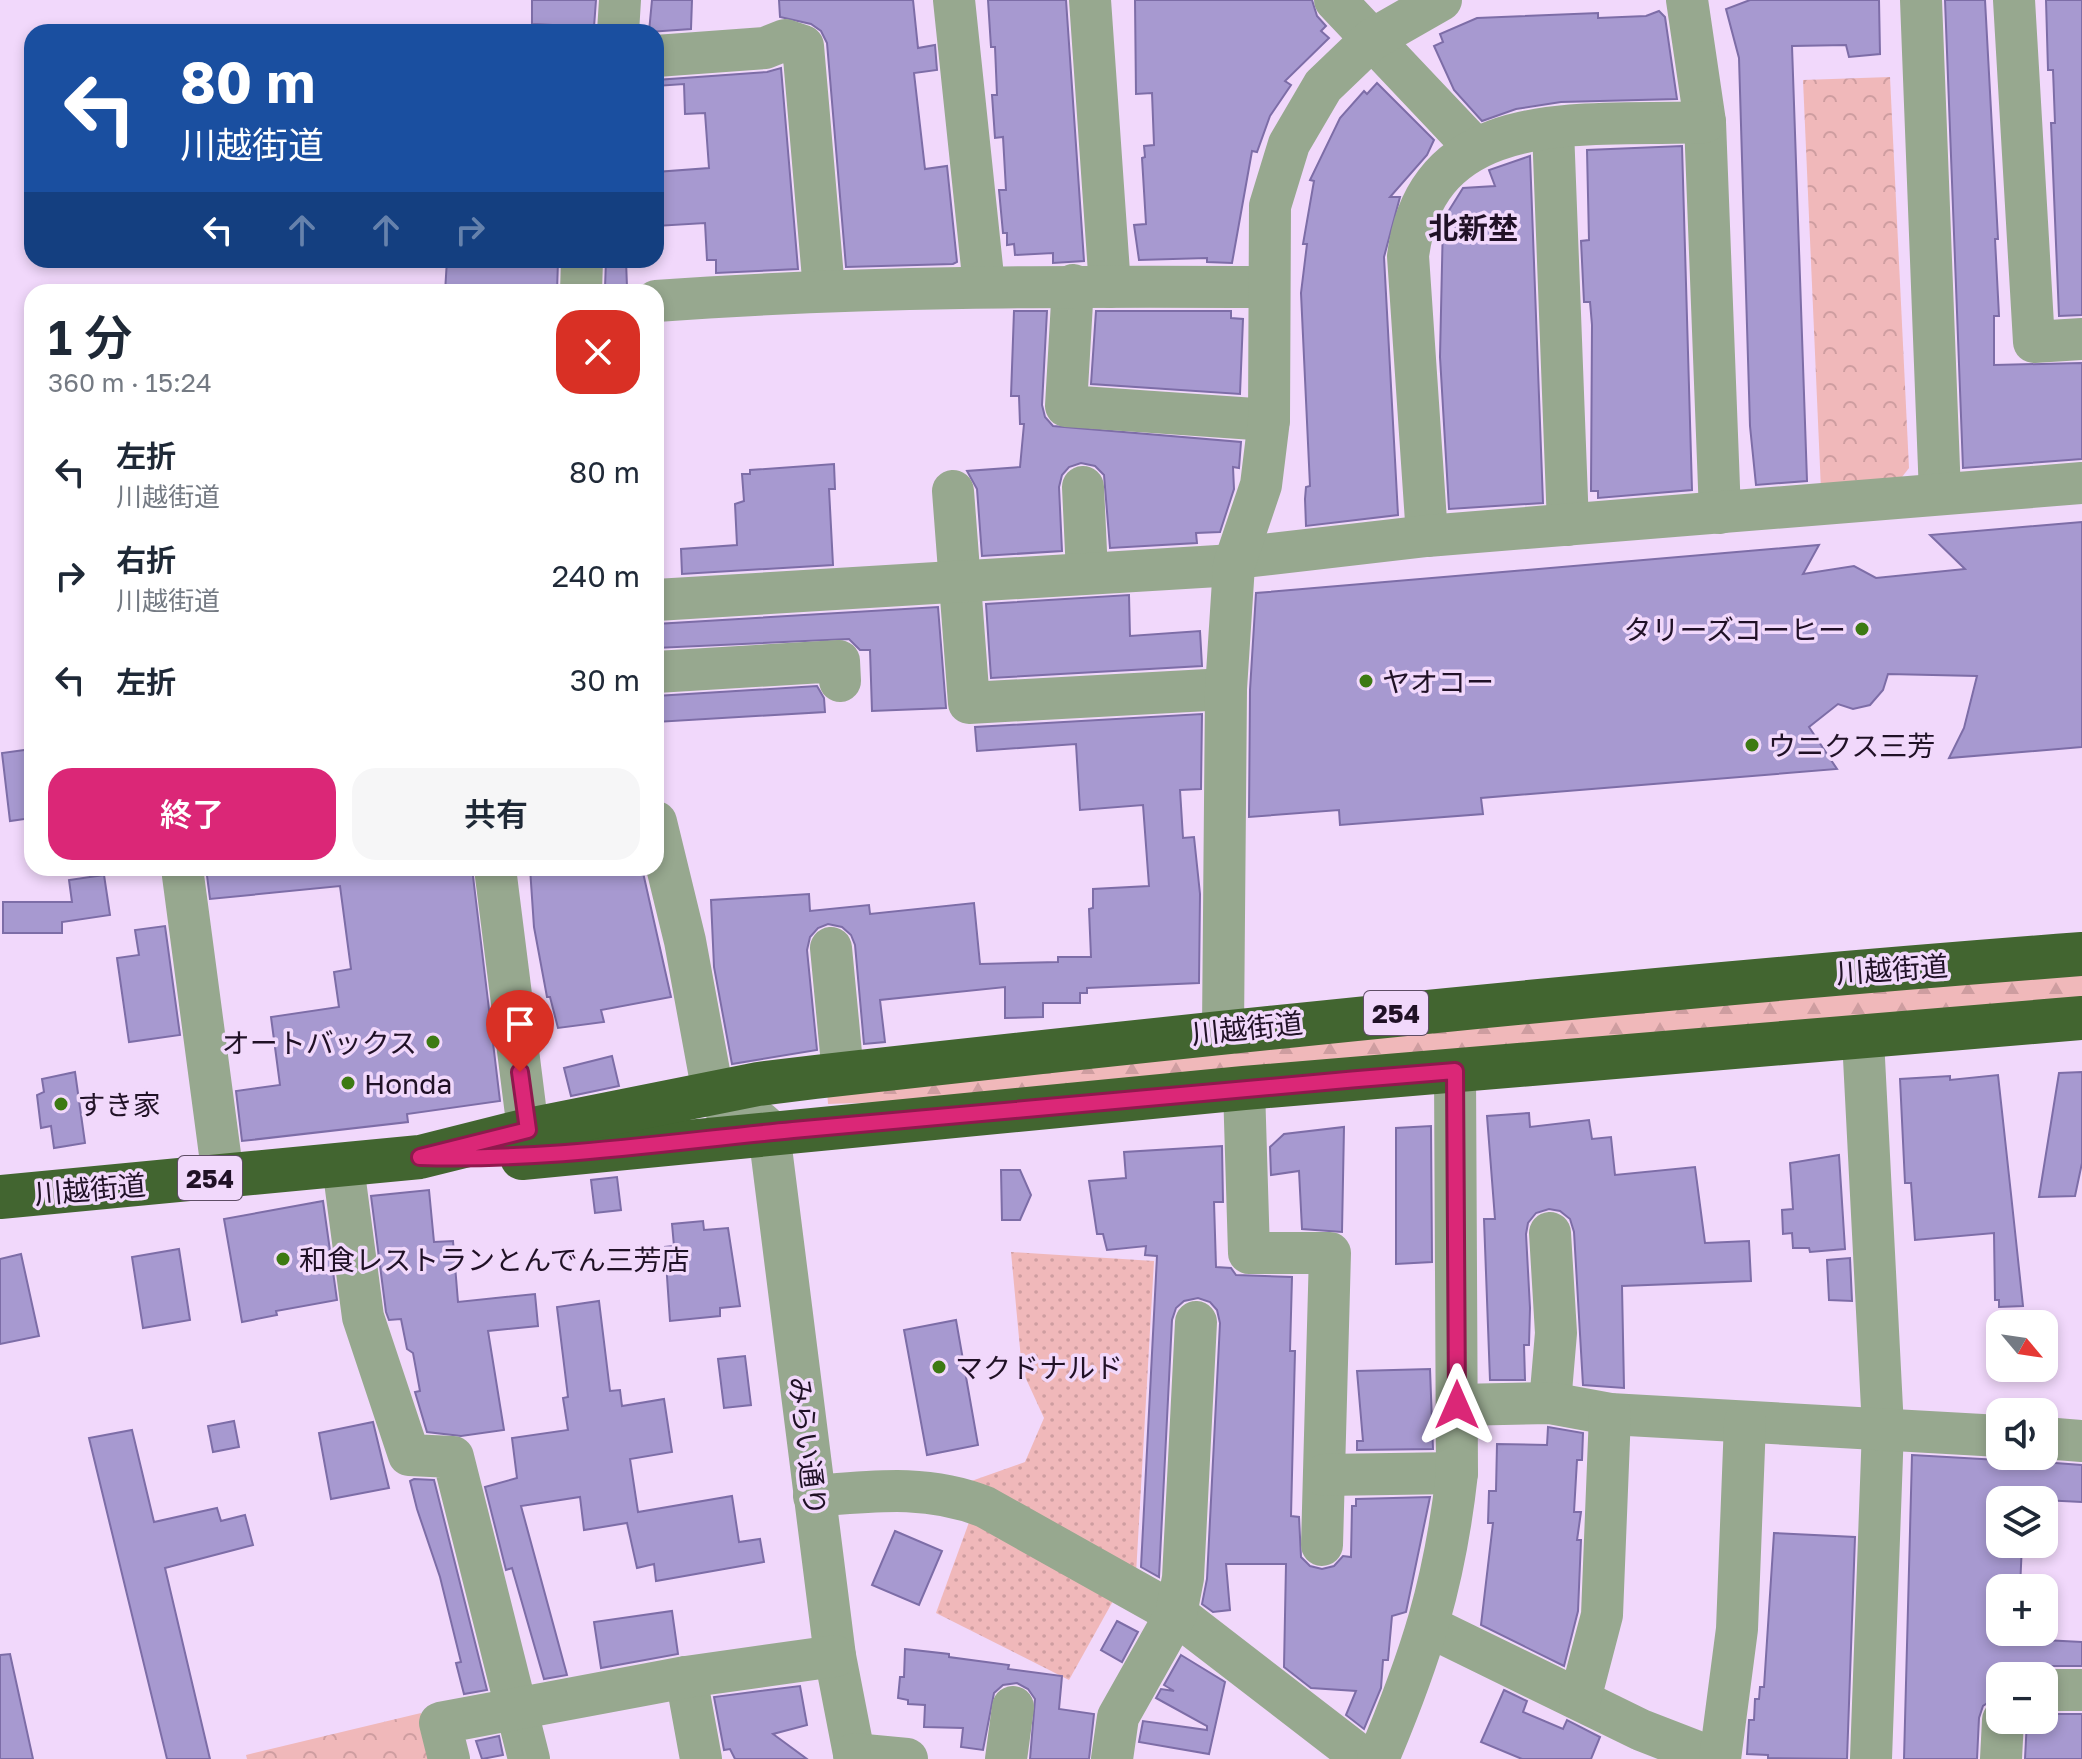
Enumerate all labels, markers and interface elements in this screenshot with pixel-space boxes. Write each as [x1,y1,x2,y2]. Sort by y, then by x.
text: 80 m [180,48,315,115]
icon: left [48,56,152,160]
text: 川越街道 [180,123,324,166]
icon: left [196,208,240,252]
icon: ahead [280,208,324,252]
icon: ahead [364,208,408,252]
icon: right [448,208,492,252]
district label: 北新埜 [1428,210,1518,246]
text: 1 分 [48,308,132,366]
button: close [556,310,640,394]
text: 360 m · 15:24 [48,367,212,398]
text: 左折 [116,438,176,474]
icon: left [48,450,92,494]
text: 80 m [569,454,640,490]
text: 川越街道 [116,481,220,512]
text: 右折 [116,542,176,578]
icon: right [48,554,92,598]
text: 240 m [552,558,640,594]
text: 川越街道 [116,585,220,616]
place label: タリーズコーヒー [1623,613,1846,646]
marker: タリーズコーヒー [1853,620,1871,638]
icon: left [48,658,92,702]
text: 30 m [570,662,640,698]
text: 左折 [116,664,176,700]
place label: ヤオコー [1382,665,1494,698]
marker: ヤオコー [1357,672,1375,690]
place label: ウニクス三芳 [1768,729,1935,762]
marker: ウニクス三芳 [1743,736,1761,754]
button: 終了 [48,768,336,860]
button: 共有 [352,768,640,860]
street label: 川越街道 [1835,949,1949,989]
pin [486,990,554,1072]
road number: 254 [1364,991,1428,1035]
icon: arrive [498,1002,542,1046]
street label: 川越街道 [1190,1006,1304,1050]
place label: オートバックス [222,1026,417,1059]
marker: オートバックス [424,1033,442,1051]
place label: Honda [364,1067,452,1100]
marker: Honda [339,1074,357,1092]
place label: すき家 [77,1088,161,1121]
marker: すき家 [52,1095,70,1113]
road number: 254 [178,1156,242,1200]
street label: 川越街道 [33,1168,147,1210]
place label: 和食レストランとんでん三芳店 [299,1243,690,1276]
marker: 和食レストランとんでん三芳店 [274,1250,292,1268]
north arrow [1986,1310,2058,1382]
map controls [1986,1310,2058,1734]
place label: マクドナルド [955,1351,1123,1384]
marker: マクドナルド [930,1358,948,1376]
position arrow [1415,1363,1499,1447]
street label: みらい通り [783,1375,833,1517]
button: sound [1986,1398,2058,1470]
button: layers [1986,1486,2058,1558]
button: + [1986,1574,2058,1646]
button: − [1986,1662,2058,1734]

